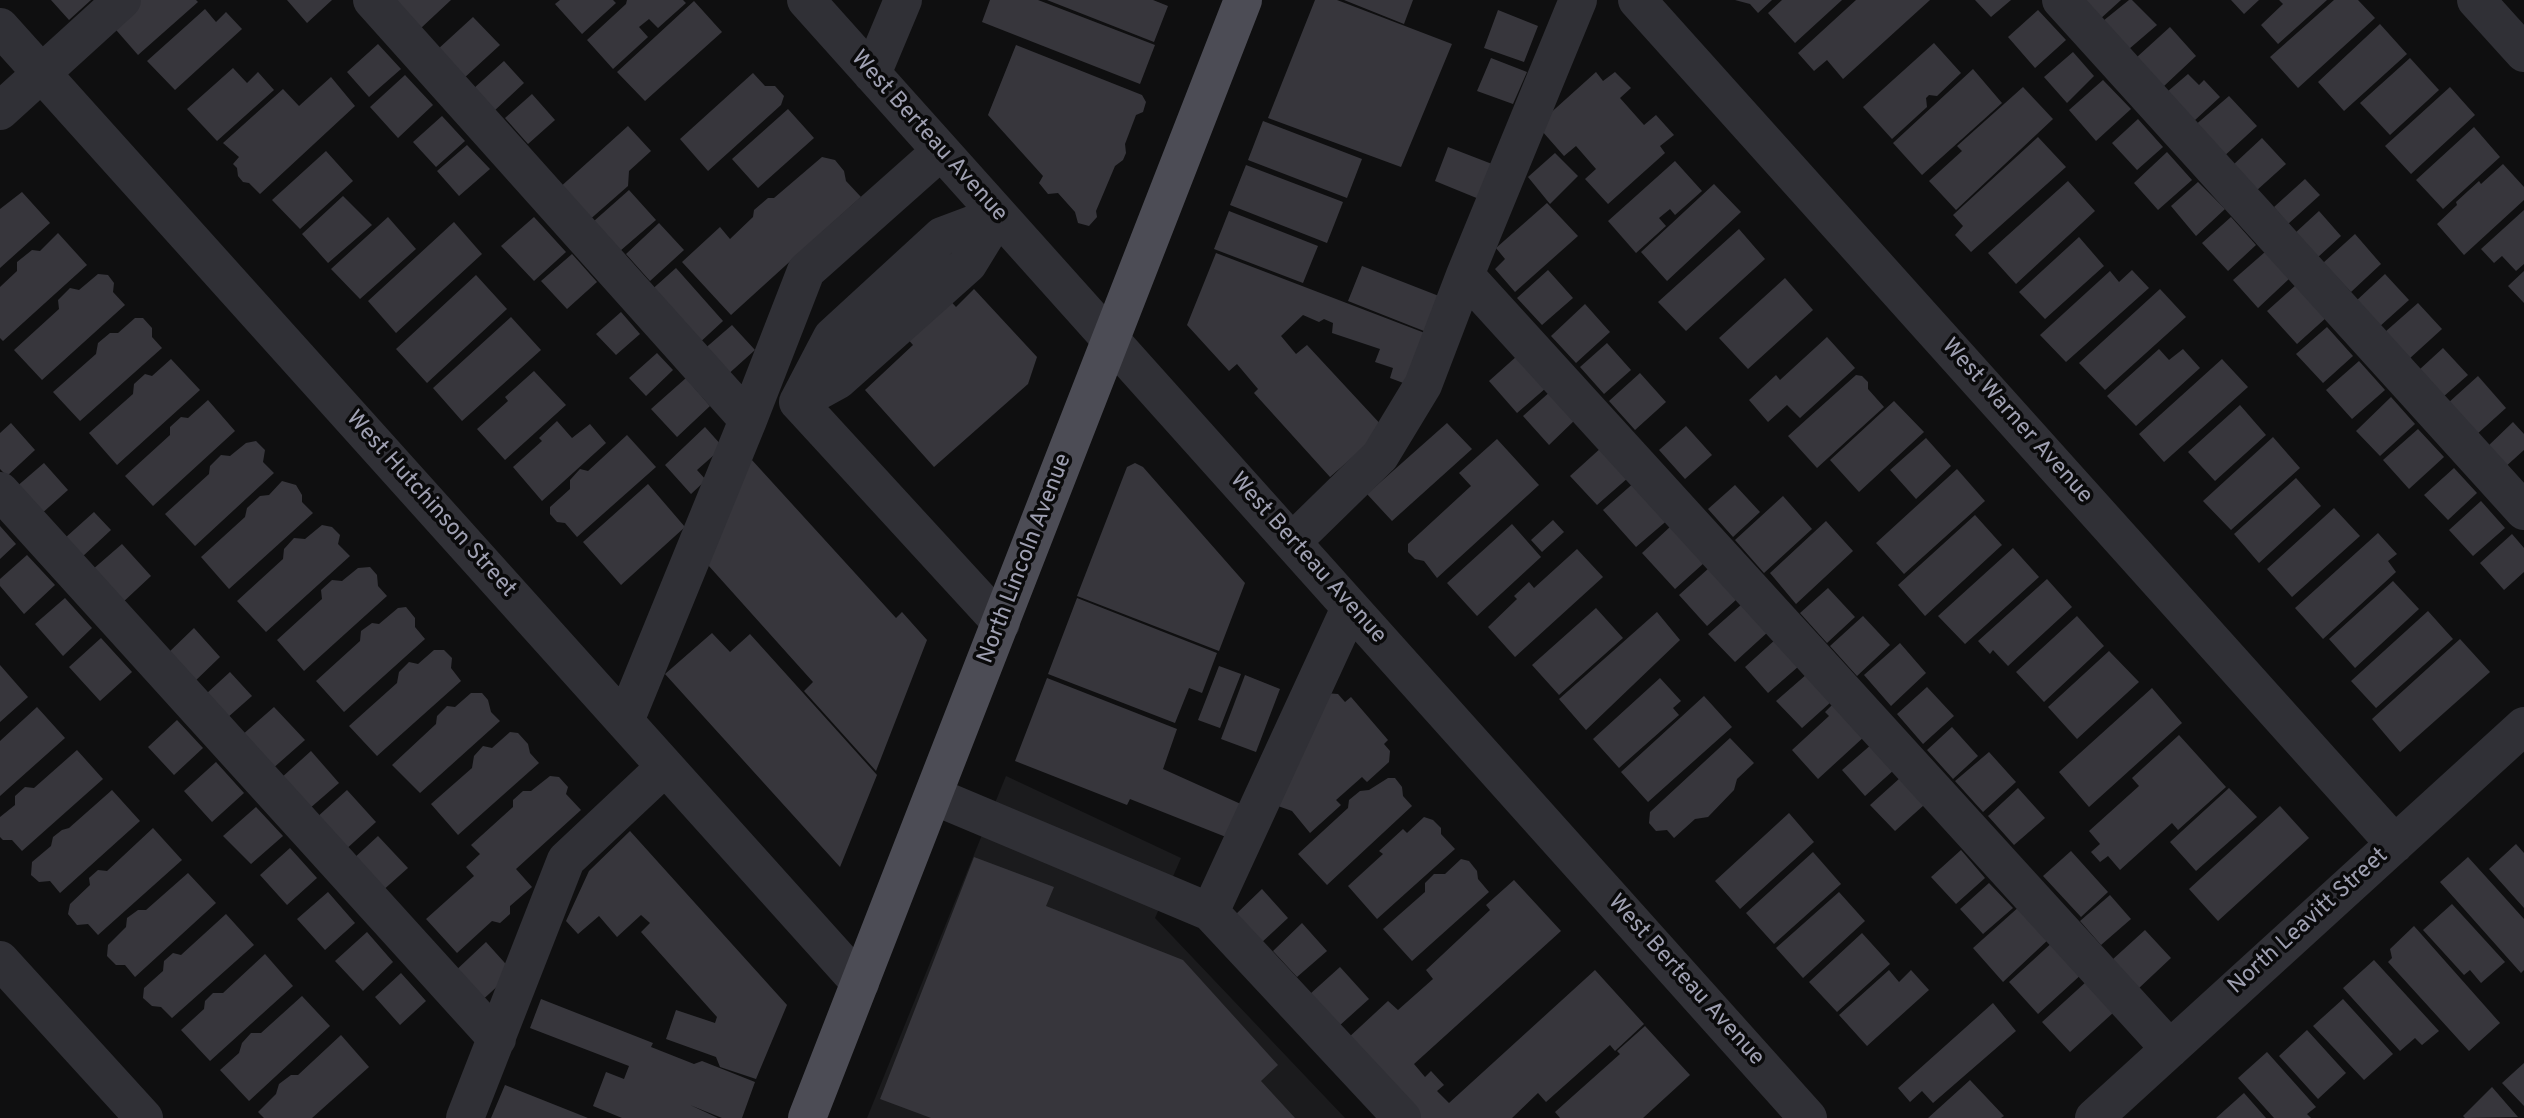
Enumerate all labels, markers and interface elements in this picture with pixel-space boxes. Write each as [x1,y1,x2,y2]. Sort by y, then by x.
street label: West Berteau Avenue [844,46,1012,228]
street label: West Warner Avenue [1935,334,2097,510]
street label: West Hutchinson Street [339,406,521,604]
street label: North Lincoln Avenue [973,450,1079,668]
street label: West Berteau Avenue [1223,468,1391,650]
street label: North Leavitt Street [2223,843,2395,1001]
street label: West Berteau Avenue [1601,890,1769,1072]

